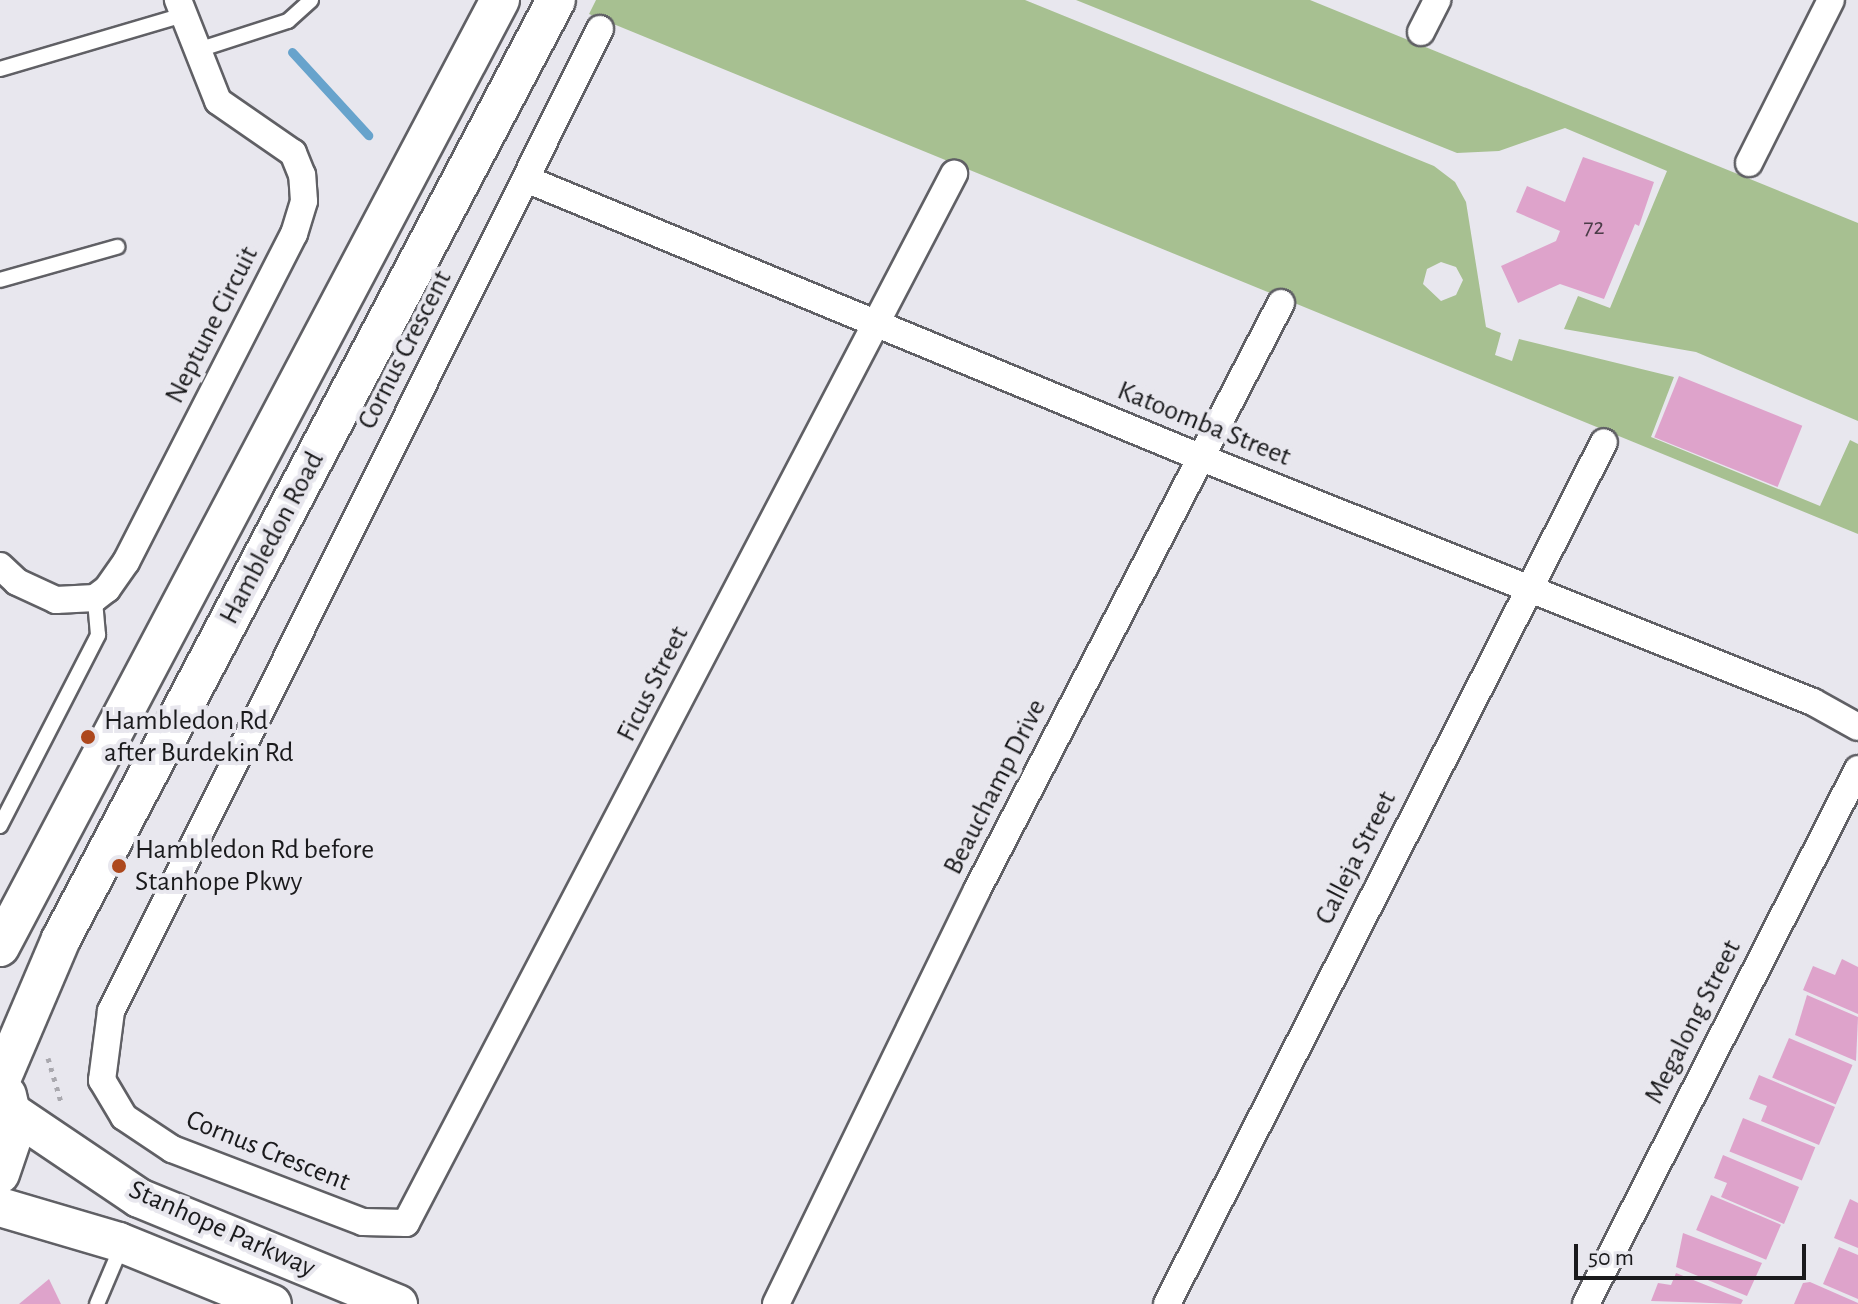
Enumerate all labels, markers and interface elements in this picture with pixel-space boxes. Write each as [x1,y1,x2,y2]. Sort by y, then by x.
house number: 72 [1584,214,1604,242]
street label: Neptune Circuit [158,241,266,409]
street label: Cornus Crescent [351,265,459,435]
street label: Katoomba Street [1112,374,1296,474]
street label: Hambledon Road [212,446,332,630]
street label: Ficus Street [610,621,696,747]
street label: Beauchamp Drive [936,694,1054,880]
place label: Hambledon Rd after Burdekin Rd [104,704,294,770]
marker: Hambledon Rd after Burdekin Rd [79,728,97,746]
street label: Calleja Street [1308,786,1404,930]
place label: Hambledon Rd before Stanhope Pkwy [135,833,374,899]
marker: Hambledon Rd before Stanhope Pkwy [110,857,128,875]
street label: Megalong Street [1637,934,1749,1110]
street label: Cornus Crescent [181,1103,355,1199]
street label: Stanhope Parkway [124,1173,320,1285]
scale bar [1578,1228,1810,1278]
text: 50 m [1588,1246,1634,1270]

